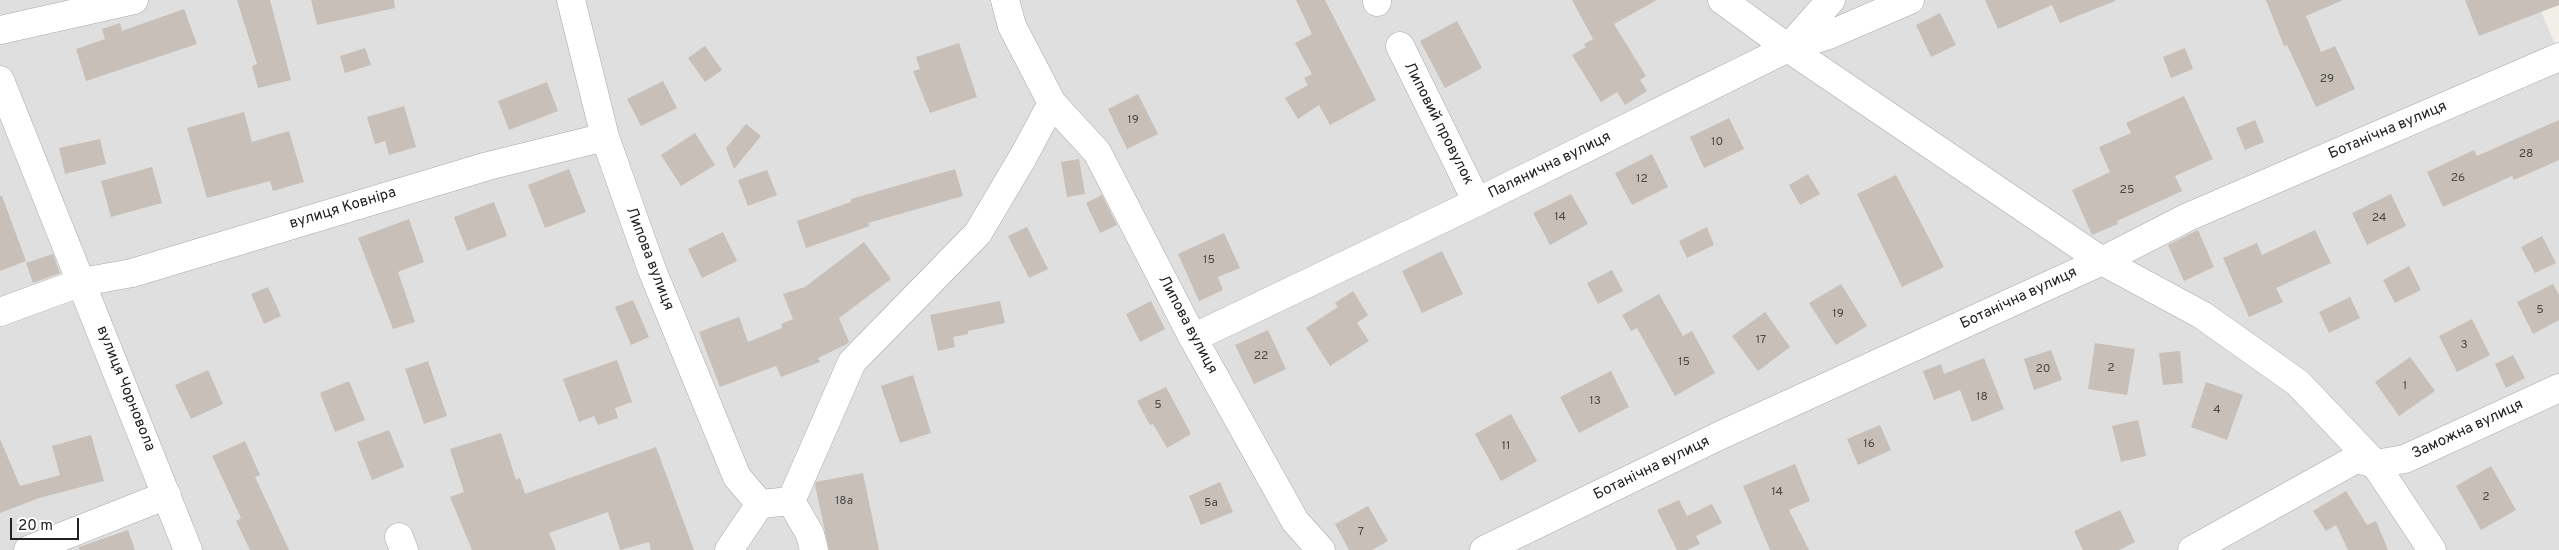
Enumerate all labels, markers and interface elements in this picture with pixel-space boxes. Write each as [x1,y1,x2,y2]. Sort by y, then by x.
street label: Липовий провулок [1399,60,1477,188]
house number: 29 [2320,73,2334,87]
street label: Ботанічна вулиця [2326,98,2450,164]
house number: 19 [1127,114,1139,128]
street label: Палянична вулиця [1486,129,1614,203]
house number: 10 [1711,136,1723,150]
house number: 28 [2519,148,2533,162]
house number: 26 [2451,172,2465,186]
house number: 12 [1636,173,1648,187]
street label: вулиця Ковніра [287,184,399,234]
house number: 25 [2120,184,2134,198]
street label: Липова вулиця [621,205,677,313]
house number: 14 [1554,211,1566,225]
house number: 24 [2372,212,2386,226]
house number: 15 [1203,254,1215,268]
street label: Ботанічна вулиця [1958,264,2080,334]
street label: Липова вулиця [1153,273,1221,377]
house number: 5 [2536,304,2544,318]
house number: 19 [1832,308,1844,322]
street label: вулиця Чорновола [92,324,158,454]
house number: 17 [1756,334,1766,348]
house number: 3 [2460,339,2468,353]
house number: 22 [1254,350,1268,364]
house number: 15 [1678,356,1690,370]
house number: 2 [2107,362,2115,376]
house number: 20 [2035,363,2051,377]
house number: 1 [2403,380,2407,394]
house number: 18 [1976,391,1988,405]
house number: 13 [1589,395,1601,409]
street label: Заможна вулиця [2409,396,2527,464]
house number: 5 [1154,399,1162,413]
house number: 4 [2213,404,2221,418]
street label: Ботанічна вулиця [1591,433,1713,505]
house number: 16 [1863,438,1875,452]
house number: 11 [1502,440,1510,454]
house number: 14 [1771,486,1783,500]
house number: 2 [2482,491,2490,505]
house number: 18а [835,495,853,509]
house number: 5а [1204,497,1218,511]
scale bar [12,508,81,540]
text: 20 m [18,517,53,536]
house number: 7 [1358,526,1364,540]

